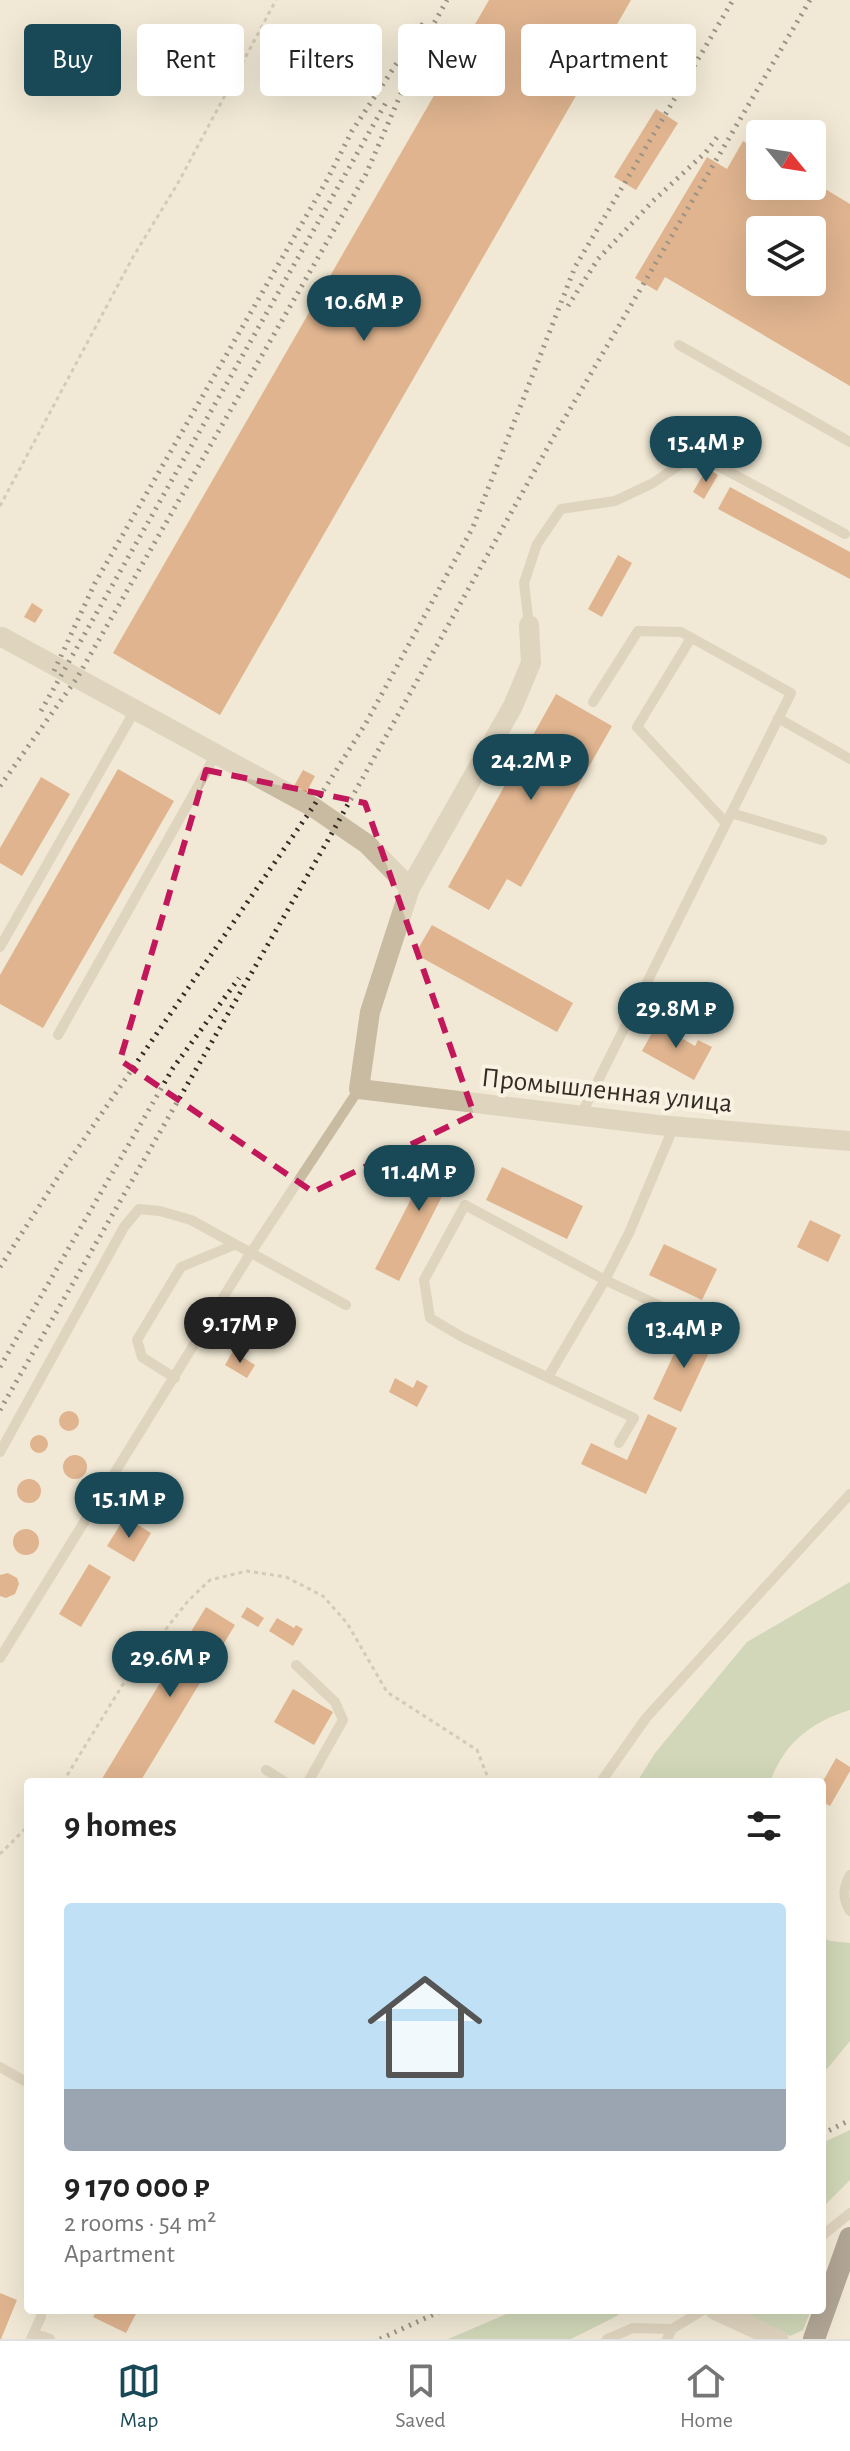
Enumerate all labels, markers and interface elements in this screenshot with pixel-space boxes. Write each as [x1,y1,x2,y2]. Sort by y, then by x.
chip: Buy [24,24,121,96]
chip: Rent [137,24,244,96]
chip: Filters [260,24,382,96]
chip: New [398,24,505,96]
chip: Apartment [521,24,696,96]
north arrow [746,120,826,200]
map controls [746,120,826,296]
button: layers [746,216,826,296]
pin: 10.6M ₽ [290,275,438,343]
text: 10.6M ₽ [325,288,403,314]
pin: 15.4M ₽ [632,416,780,484]
text: 15.4M ₽ [668,429,744,455]
pin: 24.2M ₽ [457,734,605,802]
text: 24.2M ₽ [491,747,571,773]
pin: 29.8M ₽ [602,982,750,1050]
text: 29.8M ₽ [636,995,716,1021]
street label: Промышленная улица [480,1064,734,1118]
pin: 11.4M ₽ [345,1145,493,1213]
text: 11.4M ₽ [382,1158,456,1184]
pin: 9.17M ₽ [166,1297,314,1365]
pin: 13.4M ₽ [610,1302,758,1370]
text: 9.17M ₽ [202,1310,278,1336]
text: 13.4M ₽ [646,1315,722,1341]
pin: 15.1M ₽ [55,1472,203,1540]
text: 15.1M ₽ [93,1485,165,1511]
pin: 29.6M ₽ [96,1631,244,1699]
text: 29.6M ₽ [130,1644,210,1670]
icon: filters [742,1804,786,1848]
text: 9 homes [64,1809,177,1843]
icon: home [353,1955,497,2099]
text: 9 170 000 ₽ [64,2170,210,2204]
text: 2 rooms · 54 m² [64,2210,216,2236]
text: Apartment [64,2241,175,2267]
tab: Map [117,2359,161,2433]
tab: Saved [395,2359,446,2433]
tab: Home [680,2359,733,2433]

